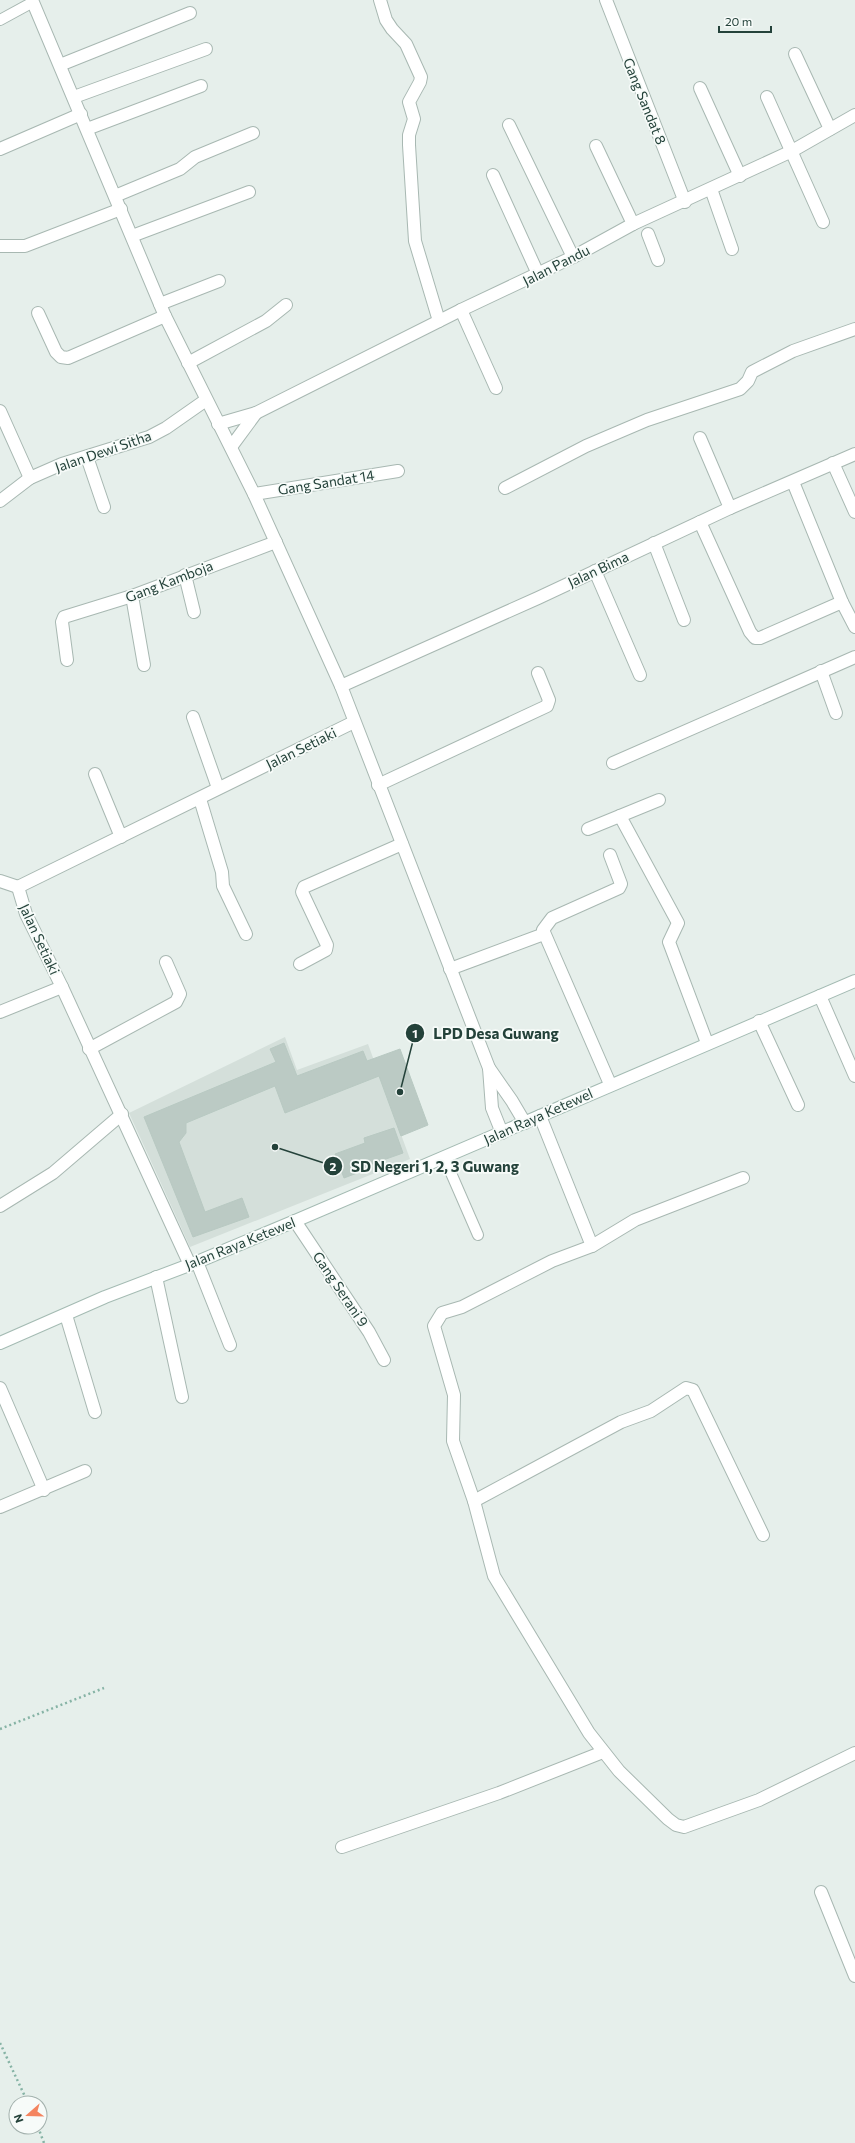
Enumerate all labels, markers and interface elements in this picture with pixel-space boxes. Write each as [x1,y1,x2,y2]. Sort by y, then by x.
scale bar [719,8,771,34]
text: 20 m [725,14,752,28]
street label: Gang Sandat 8 [620,55,670,147]
street label: Jalan Pandu [520,241,592,289]
street label: Jalan Dewi Sitha [53,427,153,475]
street label: Gang Sandat 14 [276,466,376,498]
street label: Jalan Bima [565,548,631,590]
street label: Gang Kamboja [123,557,215,605]
street label: Jalan Setiaki [263,724,339,772]
street label: Jalan Setiaki [16,901,64,977]
callout: LPD Desa Guwang [405,1020,566,1047]
text: LPD Desa Guwang [433,1024,559,1042]
text: 1 [412,1026,418,1040]
street label: Jalan Raya Ketewel [481,1084,595,1148]
callout: SD Negeri 1, 2, 3 Guwang [323,1153,527,1180]
text: SD Negeri 1, 2, 3 Guwang [351,1157,519,1175]
text: 2 [330,1159,337,1173]
street label: Jalan Raya Ketewel [182,1213,298,1273]
street label: Gang Serani 9 [310,1248,372,1330]
north arrow [8,2095,48,2135]
text: N [11,2112,26,2125]

